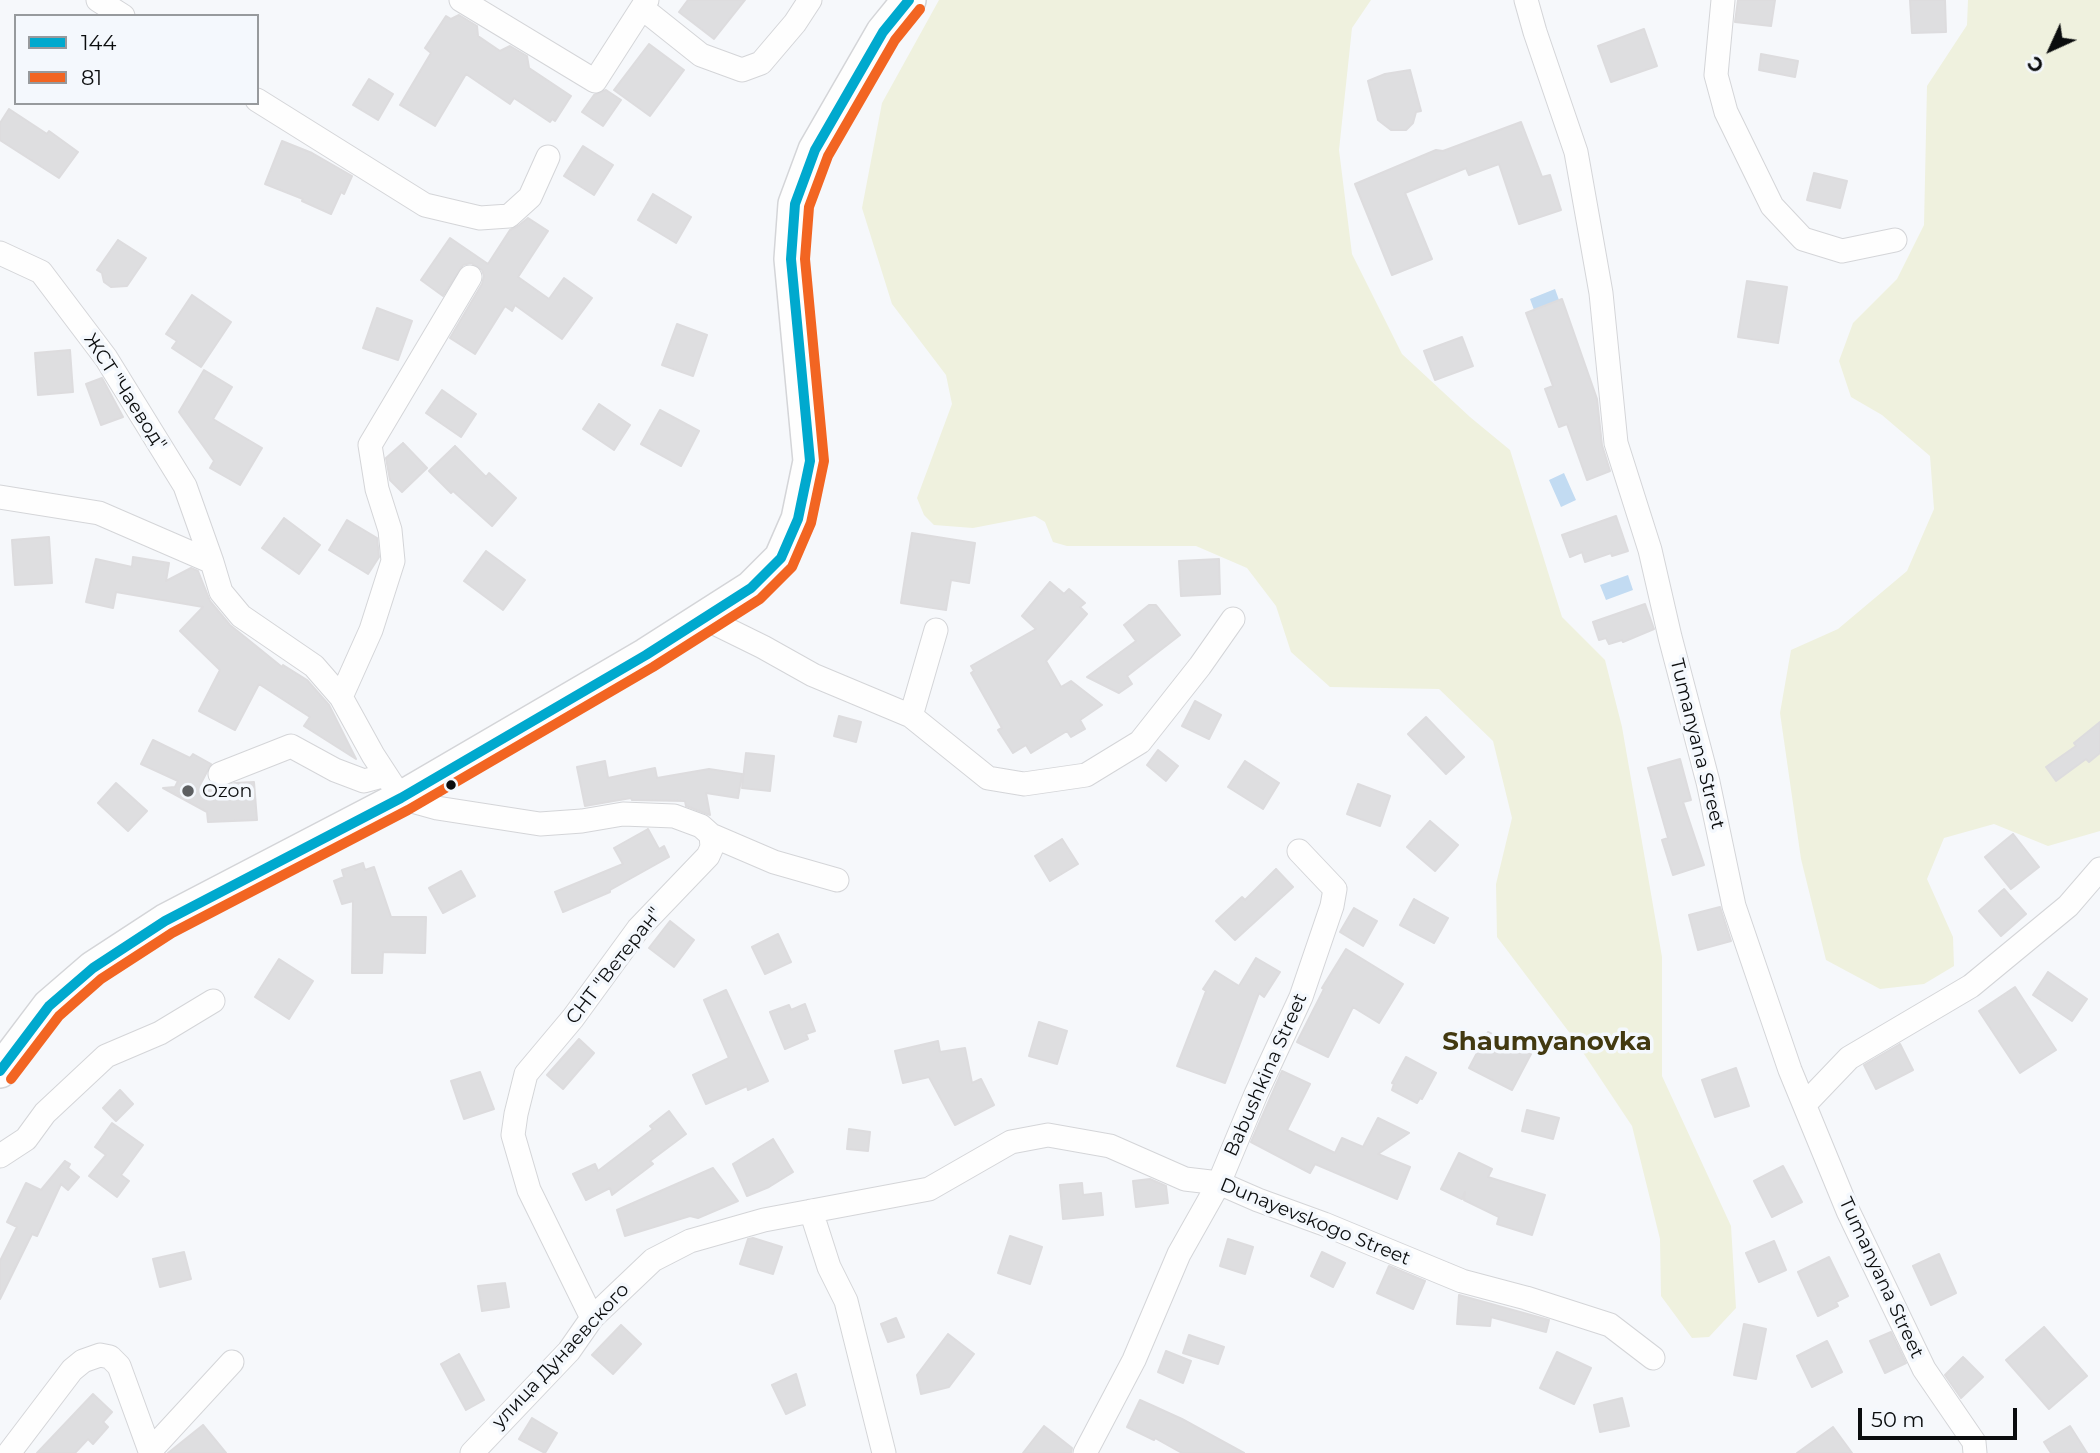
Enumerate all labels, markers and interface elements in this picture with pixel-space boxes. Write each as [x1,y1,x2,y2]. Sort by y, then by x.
legend [14,14,259,105]
north arrow [2016,14,2086,84]
text: 144 [81,30,116,55]
text: С [2023,51,2049,77]
text: 81 [81,65,102,90]
street label: ЖСТ "Чаевод" [79,329,171,455]
street label: Tumanyana Street [1665,656,1729,832]
unlabelled marker [444,778,458,792]
place label: Ozon [202,780,252,802]
marker: Ozon [180,783,196,799]
street label: СНТ "Ветеран" [561,903,667,1029]
street label: Babushkina Street [1220,990,1312,1160]
district label: Shaumyanovka [1442,1026,1652,1058]
street label: Dunayevskogo Street [1217,1173,1413,1271]
street label: Tumanyana Street [1834,1194,1928,1362]
street label: улица Дунаевского [488,1278,634,1434]
scale bar [1862,1394,2021,1438]
text: 50 m [1871,1407,1925,1432]

